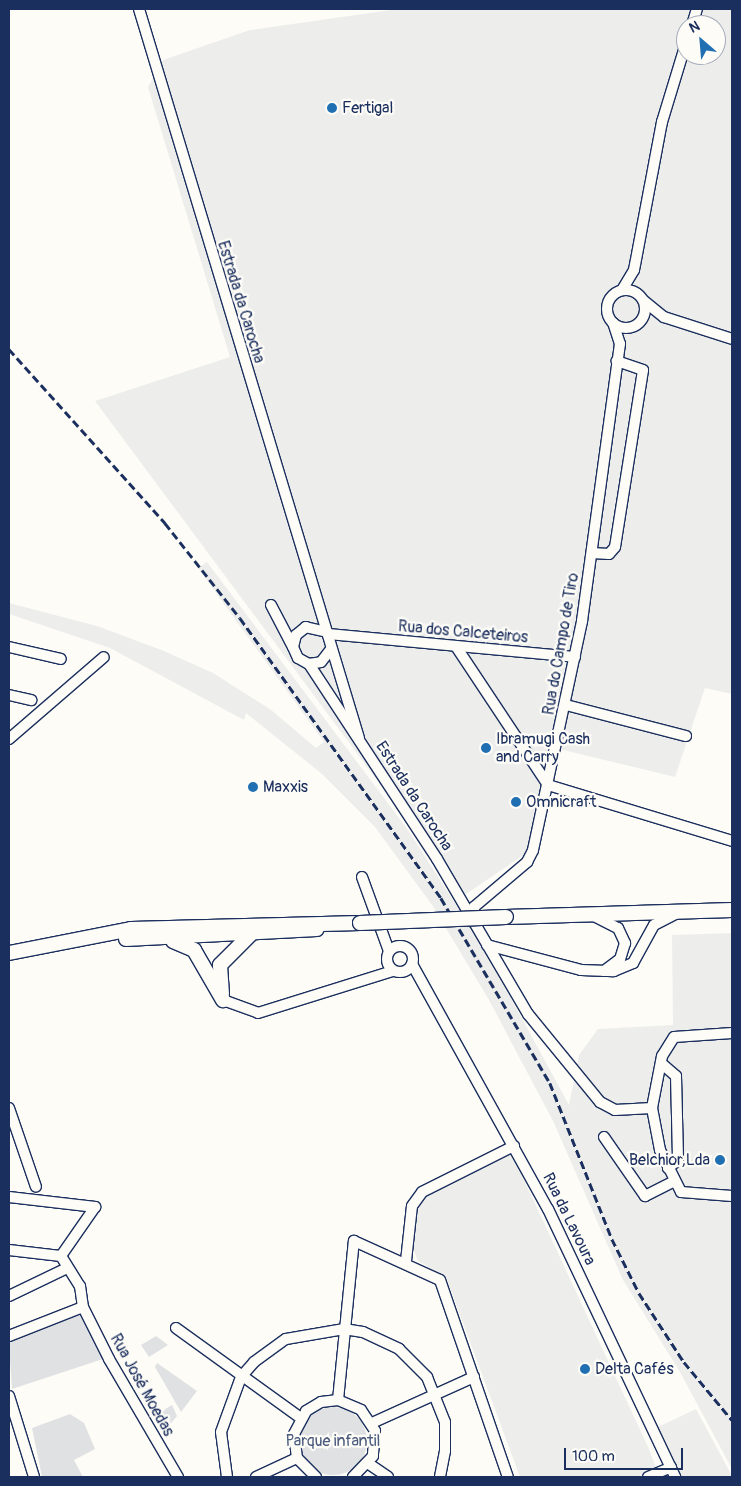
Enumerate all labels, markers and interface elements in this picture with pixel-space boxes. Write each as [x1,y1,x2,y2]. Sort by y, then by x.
north arrow [676,15,726,65]
text: N [686,17,702,37]
place label: Fertigal [342,98,393,118]
marker: Fertigal [326,102,338,114]
street label: Estrada da Carocha [213,238,269,366]
street label: Rua do Campo de Tiro [539,571,583,717]
street label: Rua dos Calceteiros [397,617,529,647]
place label: Ibramugi Cash and Carry [496,729,590,767]
street label: Estrada da Carocha [371,738,457,854]
marker: Ibramugi Cash and Carry [480,742,492,754]
place label: Maxxis [263,777,308,797]
marker: Maxxis [247,781,259,793]
place label: Omnicraft [526,792,596,812]
marker: Omnicraft [510,796,522,808]
place label: Belchior,Lda [629,1150,710,1170]
marker: Belchior,Lda [714,1154,726,1166]
street label: Rua da Lavoura [538,1170,600,1268]
street label: Rua José Moedas [106,1330,178,1440]
place label: Delta Cafés [595,1359,674,1379]
marker: Delta Cafés [579,1363,591,1375]
park label: Parque infantil [286,1431,380,1451]
scale bar [566,1438,685,1470]
text: 100 m [572,1447,615,1466]

